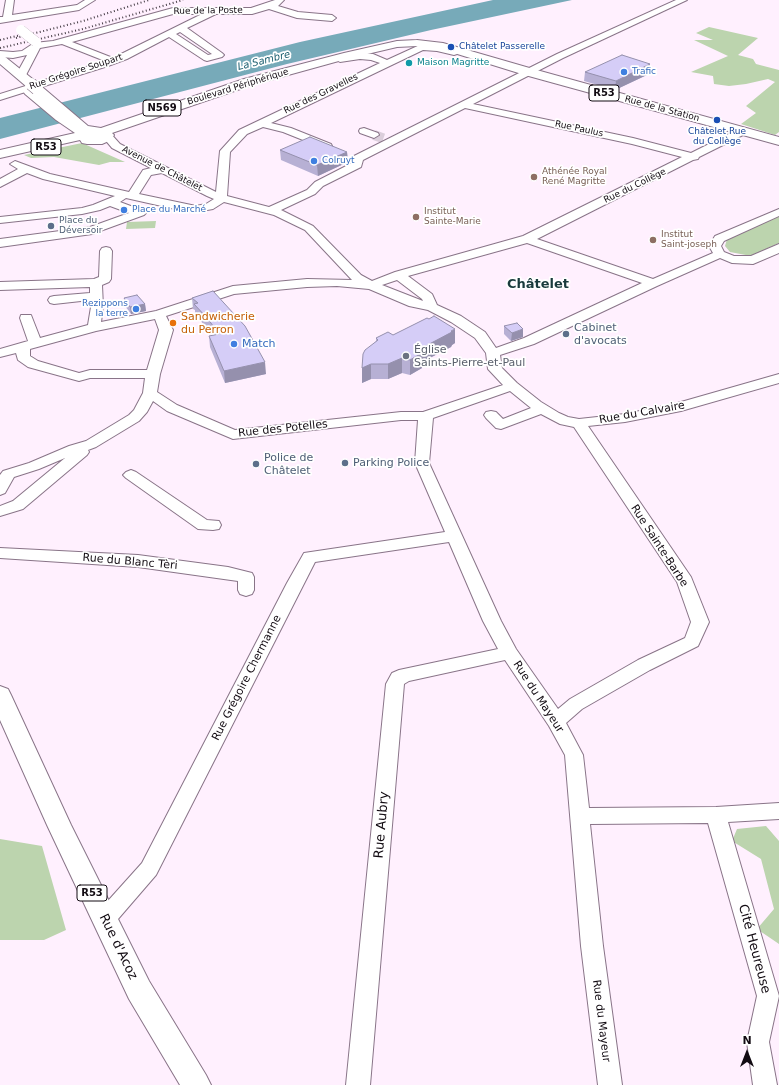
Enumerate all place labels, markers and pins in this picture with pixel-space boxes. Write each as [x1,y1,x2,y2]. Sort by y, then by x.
marker: Châtelet Passerelle [446,42,456,52]
place label: Châtelet Passerelle [459,42,545,52]
marker: Maison Magritte [404,58,414,68]
place label: Maison Magritte [417,58,489,68]
marker: Trafic [619,67,629,77]
place label: Trafic [632,67,656,77]
marker: Châtelet Rue du Collège [712,115,722,125]
place label: Châtelet Rue du Collège [688,127,746,148]
marker: Colruyt [309,156,319,166]
place label: Colruyt [322,156,355,166]
place label: Athénée Royal René Magritte [542,167,607,188]
marker: Athénée Royal René Magritte [529,172,539,182]
marker: Place du Marché [119,205,129,215]
place label: Place du Marché [132,205,206,215]
place label: Institut Sainte-Marie [424,207,481,228]
marker: Institut Sainte-Marie [411,212,421,222]
place label: Place du Déversoir [59,216,102,237]
marker: Place du Déversoir [46,221,56,231]
place label: Institut Saint-joseph [661,230,717,251]
marker: Institut Saint-joseph [648,235,658,245]
place label: Rezippons la terre [82,299,128,320]
marker: Rezippons la terre [131,304,141,314]
place label: Sandwicherie du Perron [181,310,255,336]
marker: Sandwicherie du Perron [168,318,178,328]
place label: Cabinet d'avocats [574,321,627,347]
marker: Cabinet d'avocats [561,329,571,339]
place label: Match [242,337,276,351]
marker: Match [229,339,239,349]
place label: Église Saints-Pierre-et-Paul [414,343,525,369]
marker: Église Saints-Pierre-et-Paul [401,351,411,361]
place label: Police de Châtelet [264,451,313,477]
place label: Parking Police [353,456,429,470]
marker: Parking Police [340,458,350,468]
marker: Police de Châtelet [251,459,261,469]

